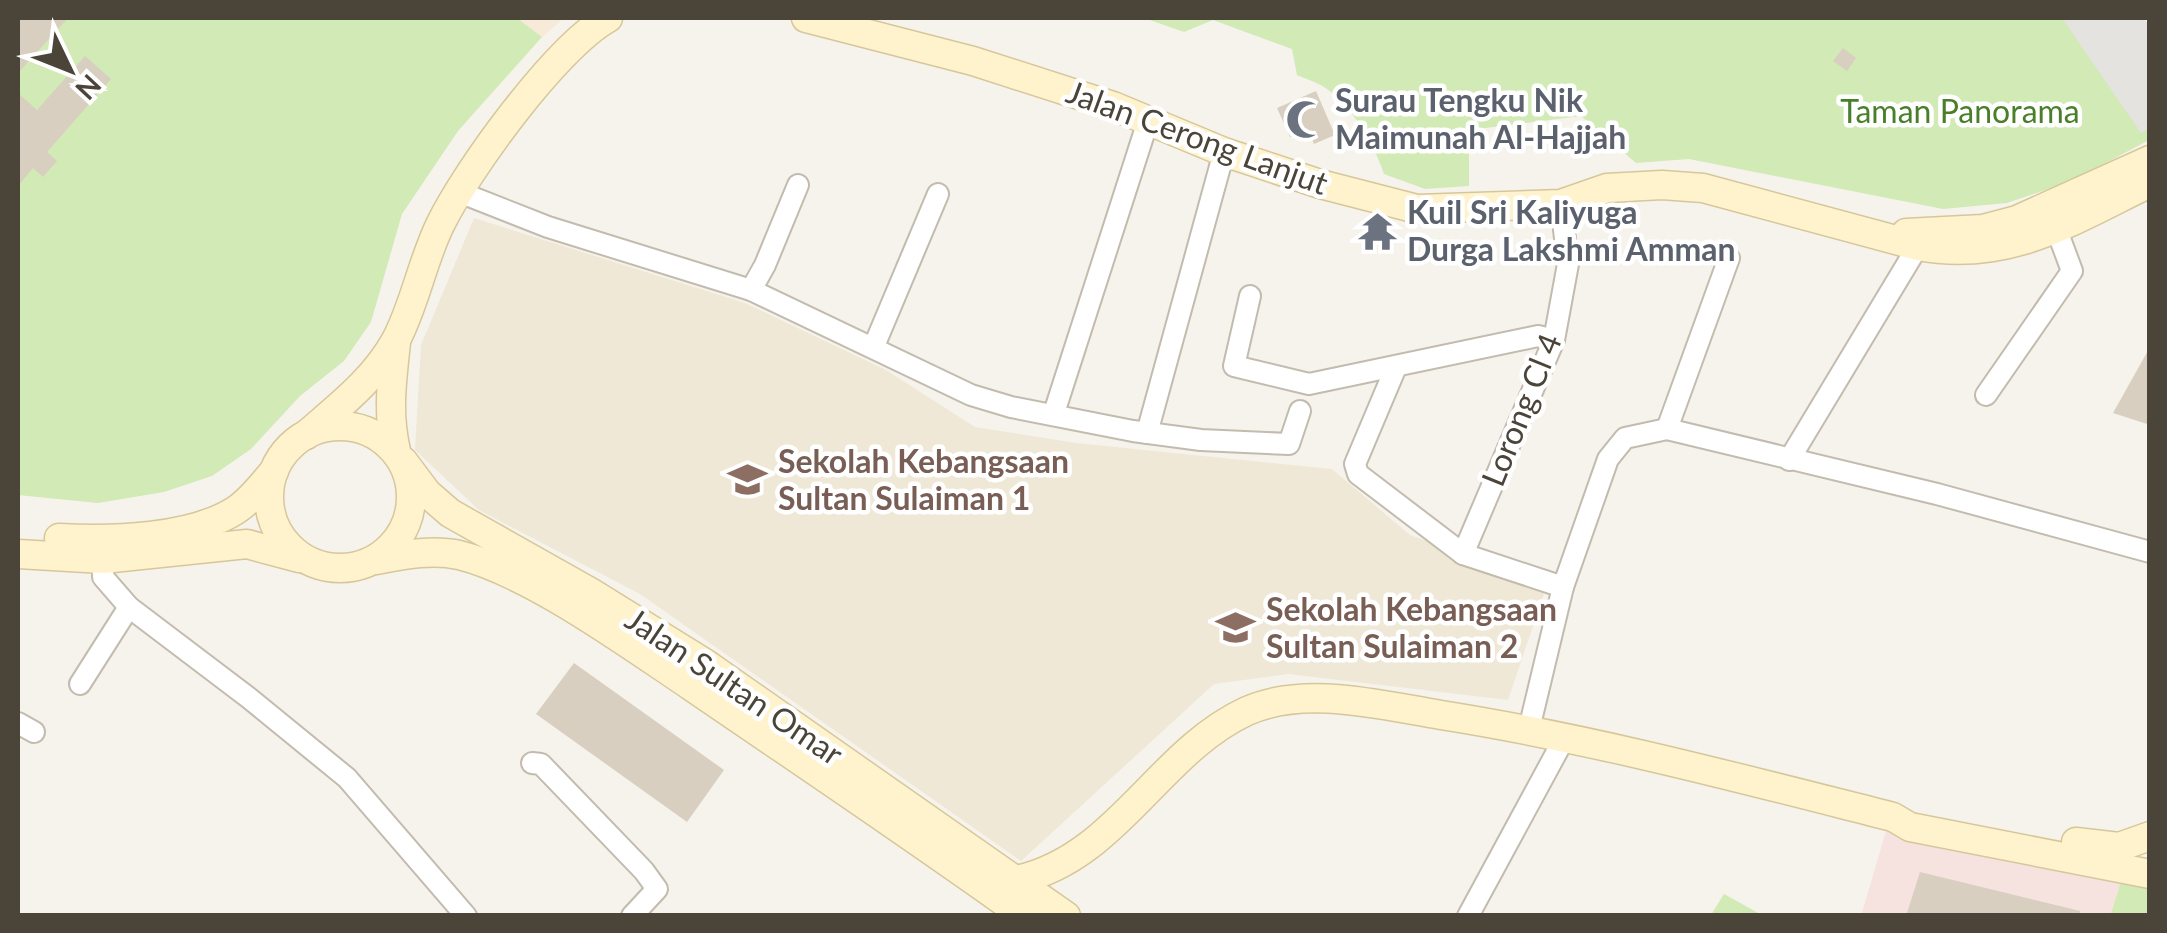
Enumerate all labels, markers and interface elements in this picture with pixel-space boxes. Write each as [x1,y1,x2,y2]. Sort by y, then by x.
north arrow [20,20,120,120]
text: N [69,68,109,107]
street label: Jalan Cerong Lanjut [1062,71,1334,202]
place label: Surau Tengku Nik Maimunah Al-Hajjah [1335,80,1626,156]
park label: Taman Panorama [1840,91,2080,130]
mosque icon: Surau Tengku Nik Maimunah Al-Hajjah [1284,98,1326,140]
place label: Kuil Sri Kaliyuga Durga Lakshmi Amman [1407,192,1736,268]
temple icon: Kuil Sri Kaliyuga Durga Lakshmi Amman [1356,210,1398,252]
street label: Lorong Cl 4 [1472,328,1569,491]
place label: Sekolah Kebangsaan Sultan Sulaiman 1 [778,441,1069,517]
school or university icon: Sekolah Kebangsaan Sultan Sulaiman 1 [727,459,769,501]
place label: Sekolah Kebangsaan Sultan Sulaiman 2 [1266,589,1557,665]
street label: Jalan Sultan Omar [619,599,851,773]
school or university icon: Sekolah Kebangsaan Sultan Sulaiman 2 [1215,607,1257,649]

